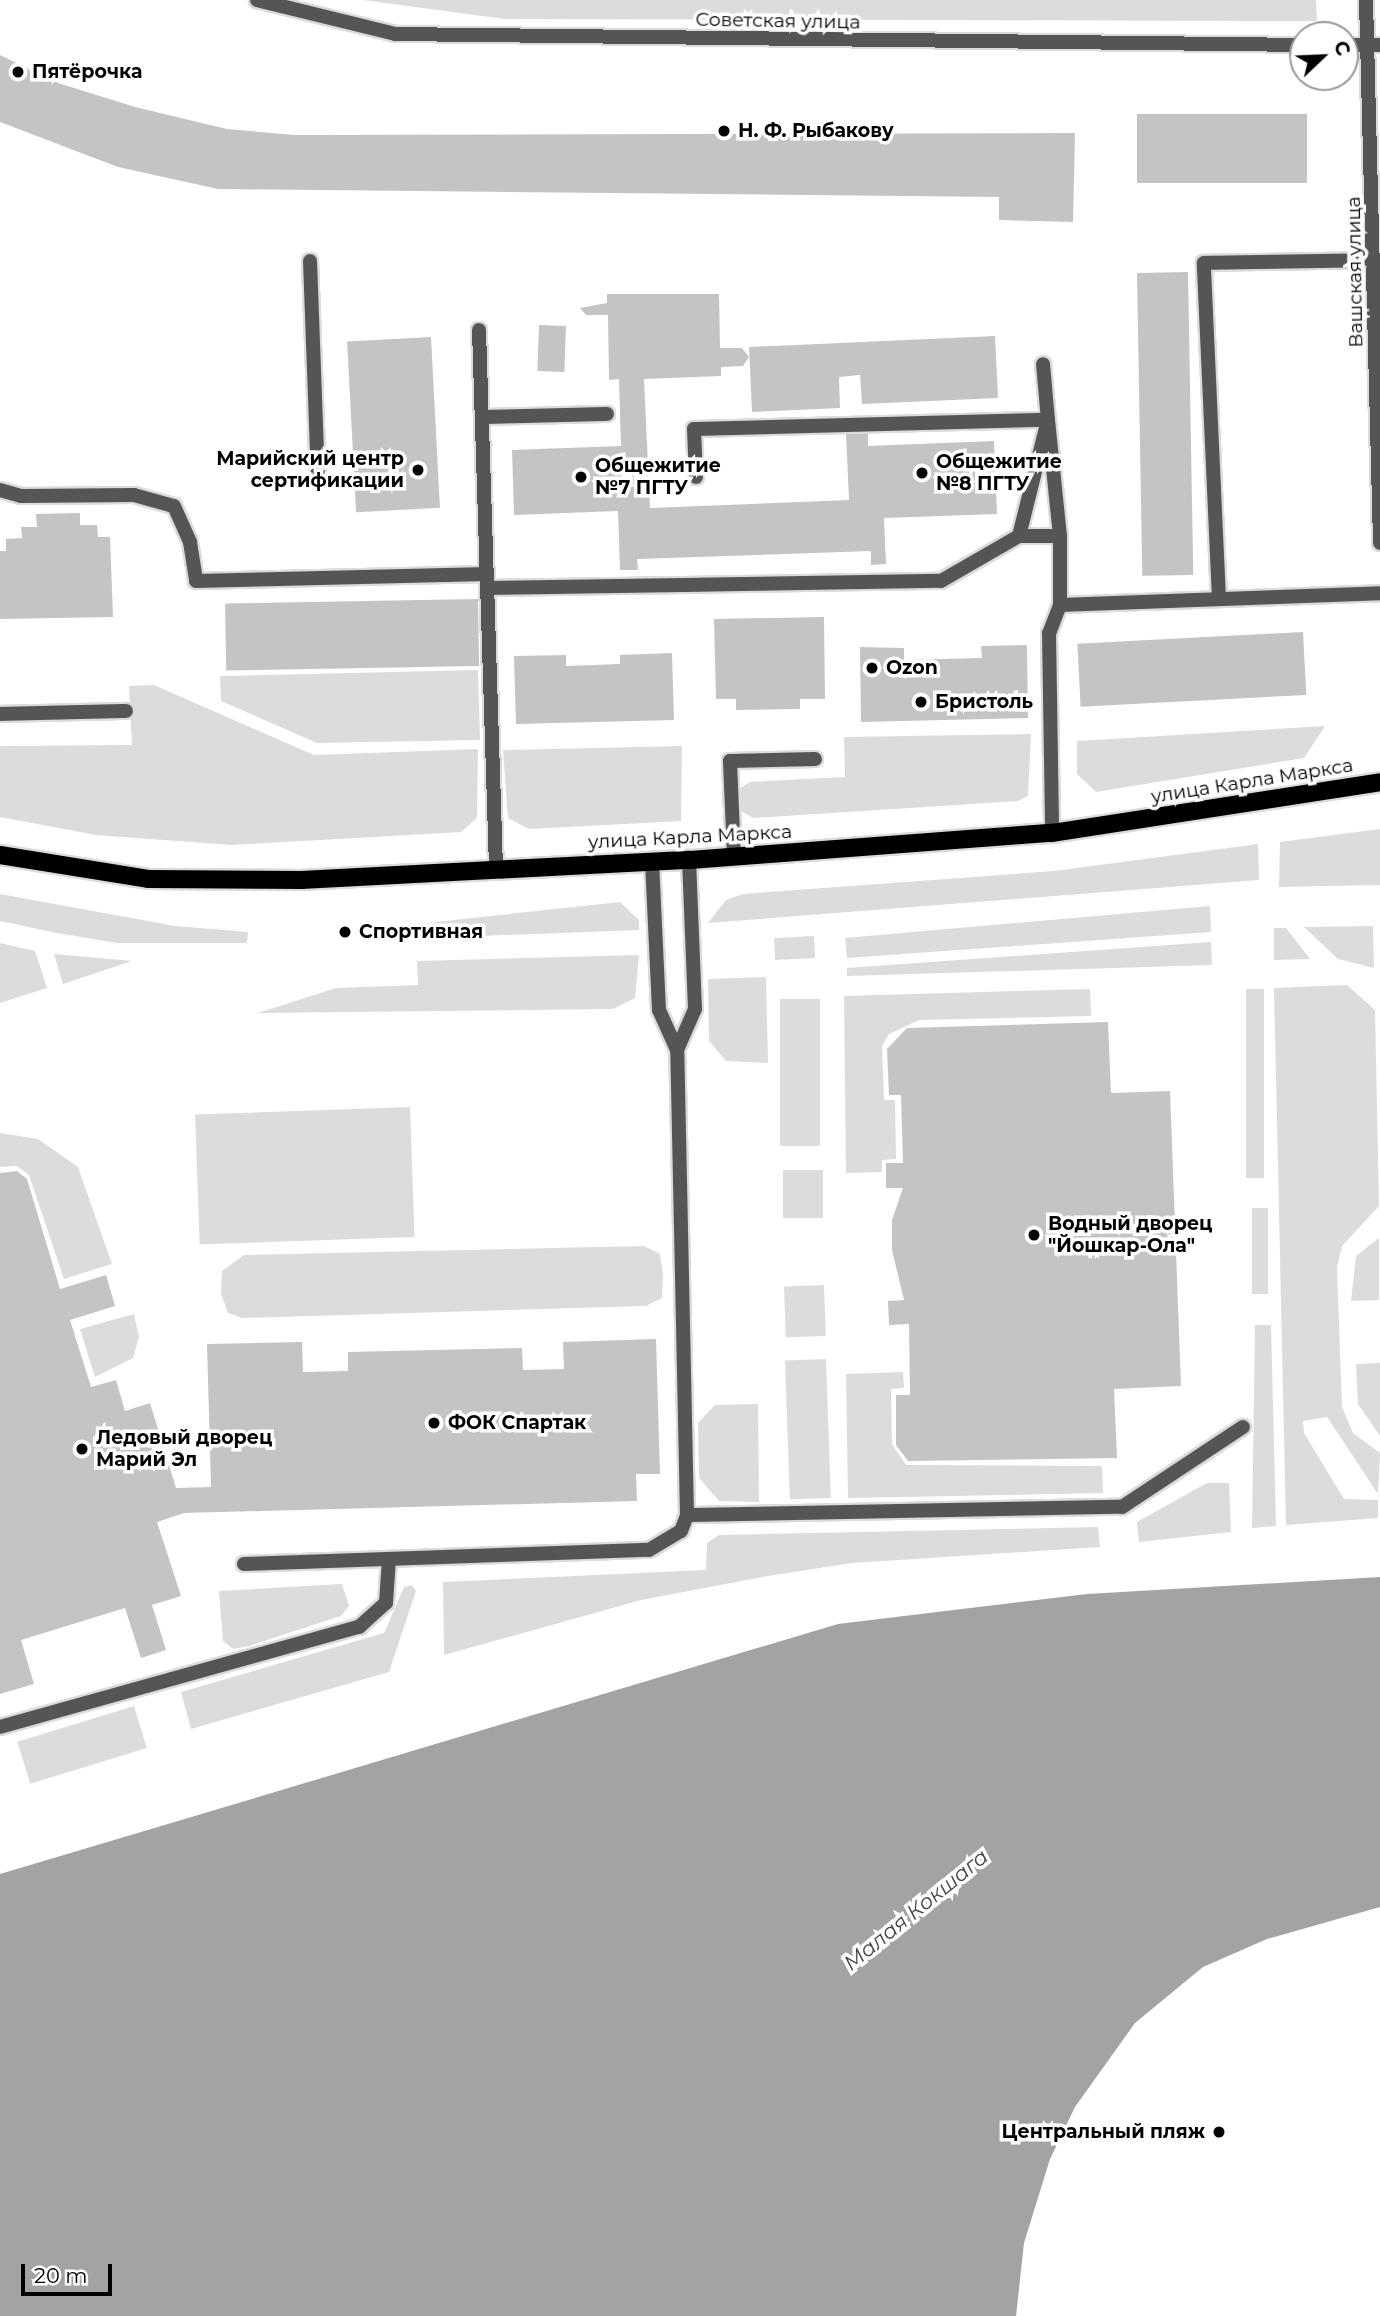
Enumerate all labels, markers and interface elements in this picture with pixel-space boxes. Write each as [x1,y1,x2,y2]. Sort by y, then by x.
street label: Советская улица [695,8,861,34]
north arrow [1289,21,1359,91]
text: С [1329,38,1355,59]
place label: Пятёрочка [32,61,142,83]
marker: Пятёрочка [10,64,26,80]
place label: Н. Ф. Рыбакову [738,120,894,142]
marker: Н. Ф. Рыбакову [716,123,732,139]
street label: Вашская улица [1342,196,1368,348]
place label: Марийский центр сертификации [216,448,404,492]
place label: Общежитие №8 ПГТУ [936,451,1062,495]
place label: Общежитие №7 ПГТУ [595,455,721,499]
marker: Марийский центр сертификации [410,462,426,478]
marker: Общежитие №8 ПГТУ [914,465,930,481]
marker: Общежитие №7 ПГТУ [573,469,589,485]
place label: Ozon [886,657,938,679]
marker: Ozon [864,660,880,676]
place label: Бристоль [935,691,1033,713]
marker: Бристоль [913,694,929,710]
street label: улица Карла Маркса [1149,754,1355,808]
street label: улица Карла Маркса [587,820,793,854]
place label: Спортивная [359,921,483,943]
marker: Спортивная [337,924,353,940]
place label: Водный дворец "Йошкар-Ола" [1048,1213,1212,1257]
marker: Водный дворец "Йошкар-Ола" [1026,1227,1042,1243]
place label: ФОК Спартак [448,1412,586,1434]
marker: ФОК Спартак [426,1415,442,1431]
place label: Ледовый дворец Марий Эл [96,1427,272,1471]
marker: Ледовый дворец Марий Эл [74,1441,90,1457]
water label: Малая Кокшага [839,1844,993,1976]
place label: Центральный пляж [1002,2121,1205,2143]
marker: Центральный пляж [1211,2124,1227,2140]
scale bar [24,2250,116,2294]
text: 20 m [34,2263,88,2288]

